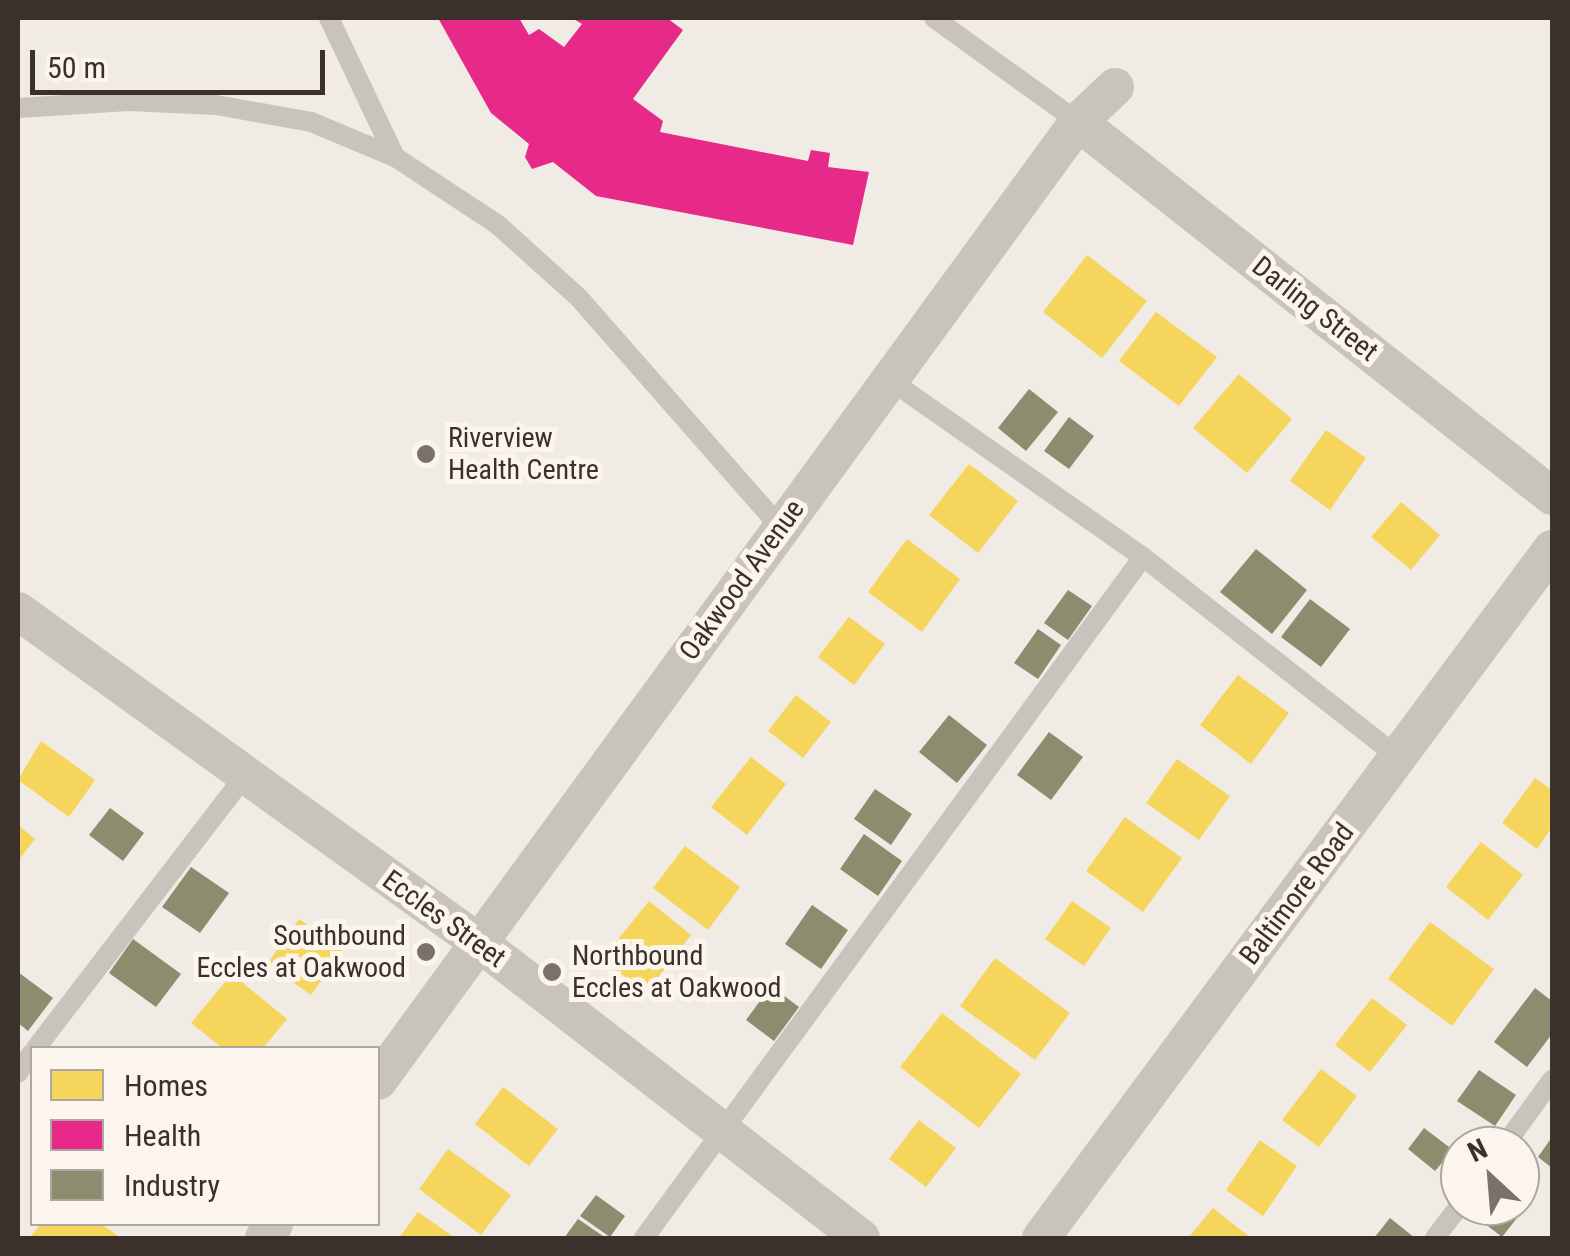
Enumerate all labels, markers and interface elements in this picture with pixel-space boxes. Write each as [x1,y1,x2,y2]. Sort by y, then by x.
scale bar [35,30,330,92]
text: 50 m [47,50,106,85]
street label: Darling Street [1245,250,1385,368]
place label: Riverview Health Centre [448,421,599,487]
marker: Riverview Health Centre [413,441,439,467]
street label: Oakwood Avenue [673,493,811,667]
street label: Baltimore Road [1233,816,1361,972]
street label: Eccles Street [376,863,512,975]
place label: Southbound Eccles at Oakwood [197,919,406,985]
place label: Northbound Eccles at Oakwood [572,939,781,1005]
marker: Southbound Eccles at Oakwood [415,941,437,963]
marker: Northbound Eccles at Oakwood [541,961,563,983]
legend [30,1046,380,1226]
text: Homes [124,1068,208,1103]
text: Health [124,1118,201,1153]
north arrow [1440,1126,1540,1226]
text: N [1463,1132,1492,1169]
text: Industry [124,1168,220,1203]

